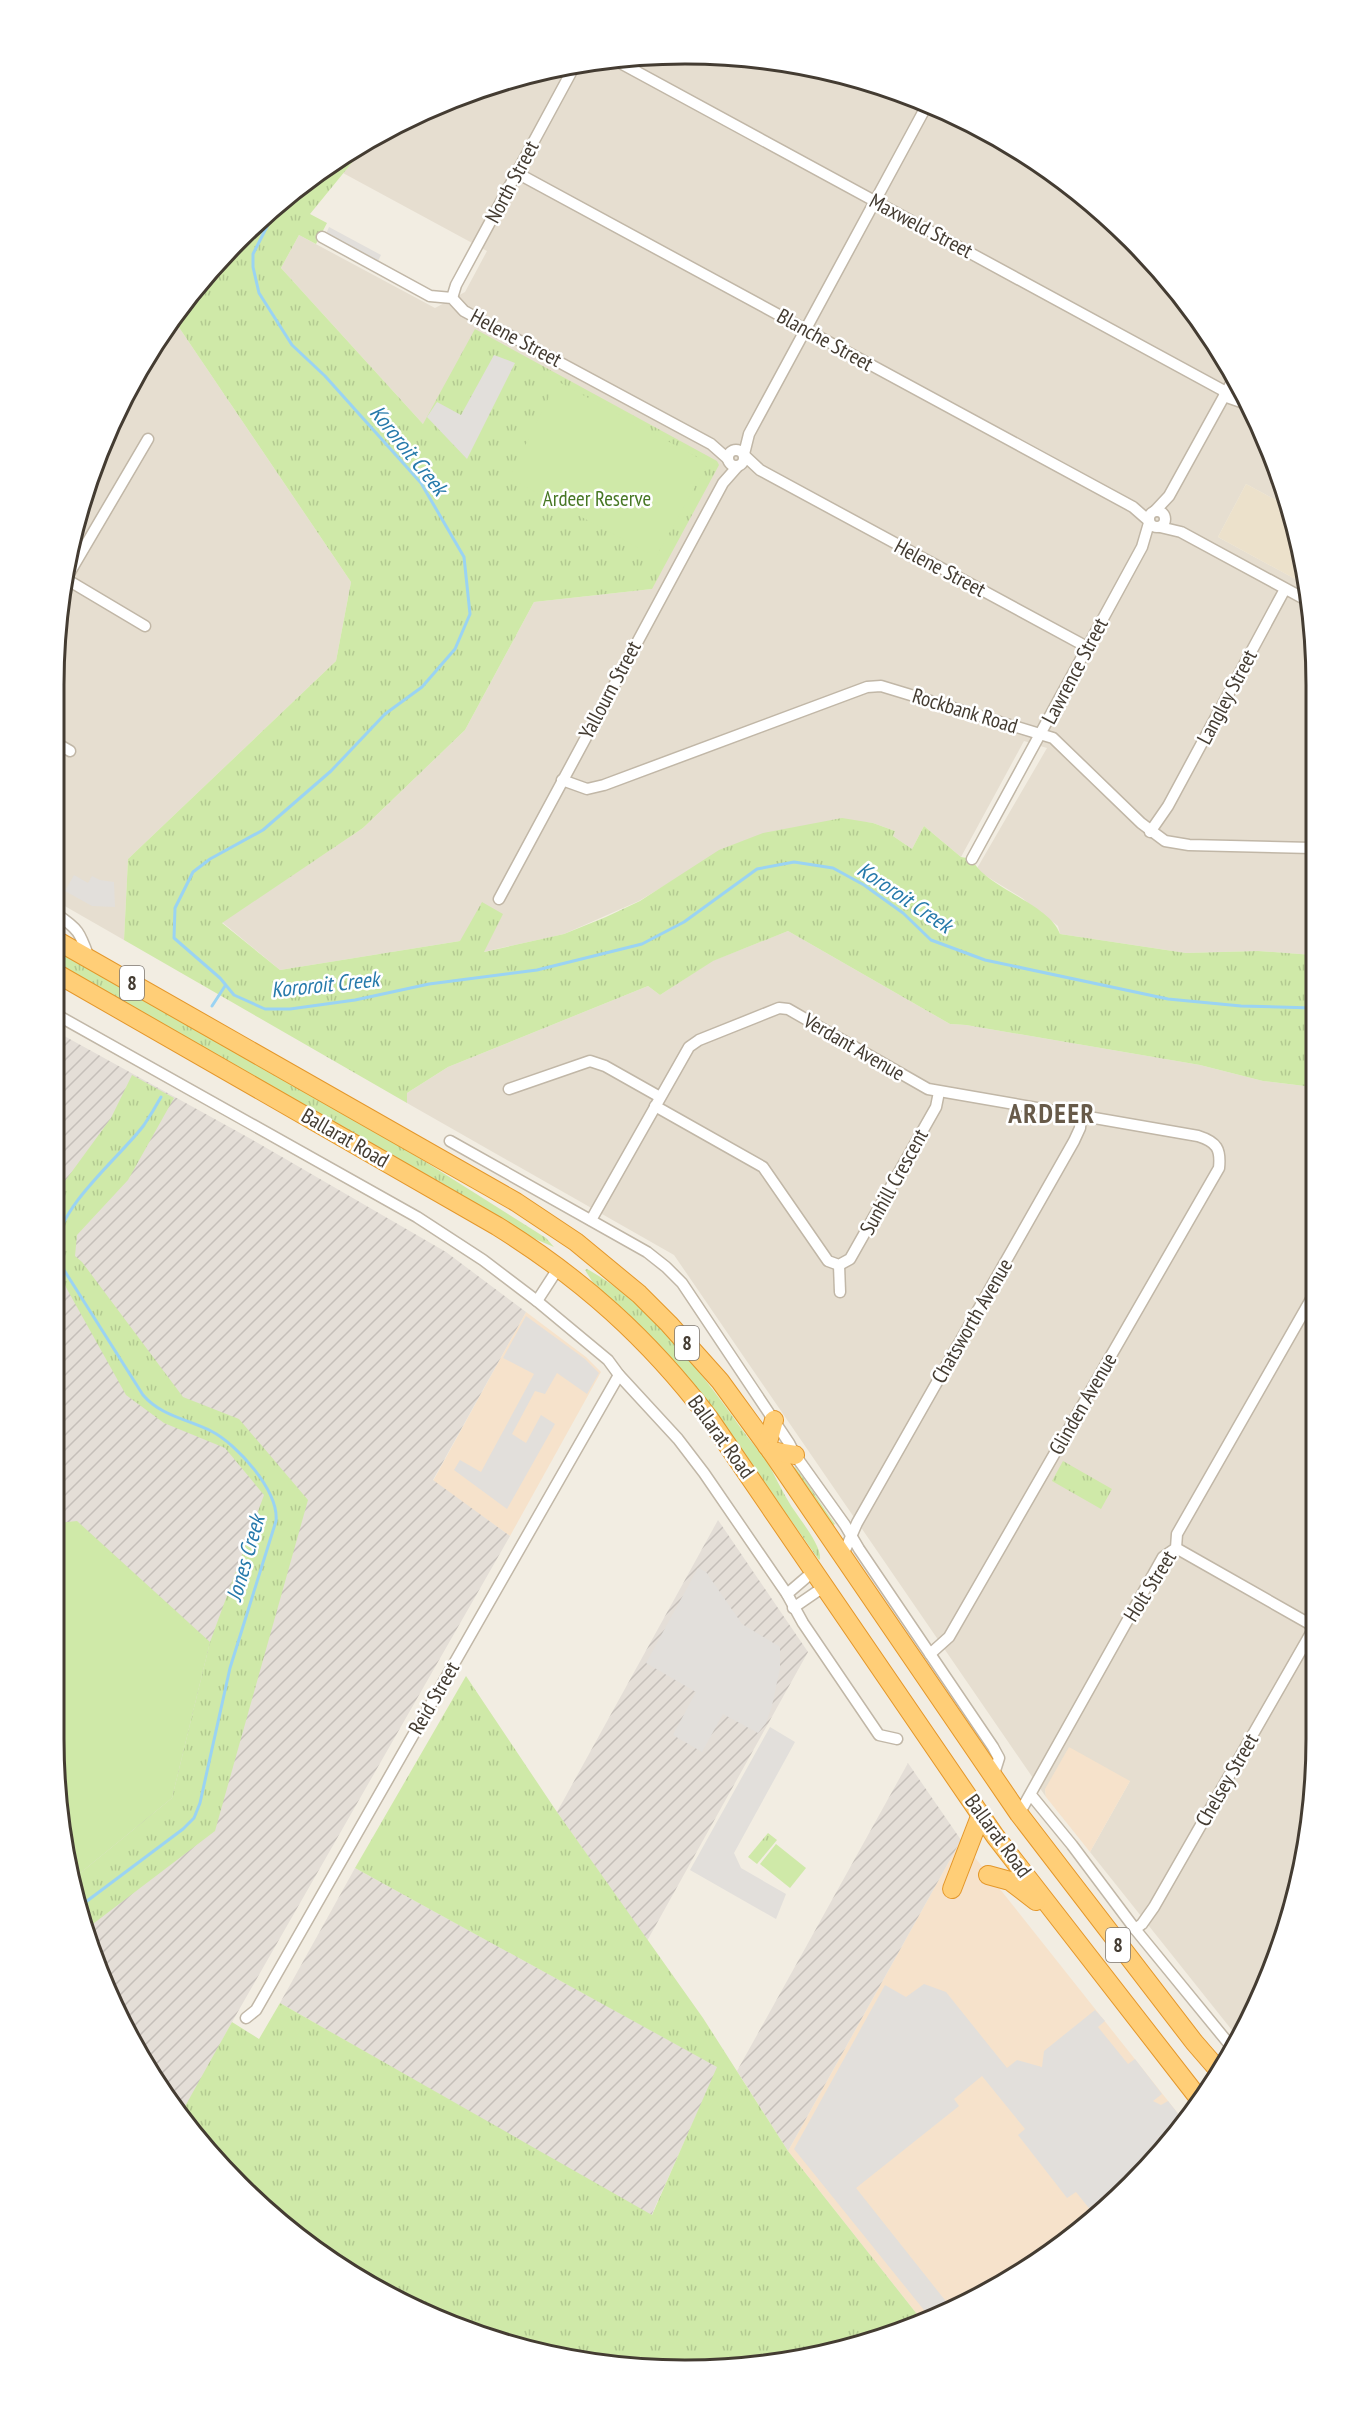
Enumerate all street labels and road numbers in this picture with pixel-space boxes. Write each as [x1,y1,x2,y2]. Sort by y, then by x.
street label: North Street [479,136,545,228]
street label: Maxweld Street [865,187,978,264]
street label: Helene Street [466,302,567,373]
street label: Blanche Street [772,302,878,377]
street label: Helene Street [890,532,991,603]
street label: Lawrence Street [1035,613,1114,729]
street label: Yallourn Street [572,636,647,744]
street label: Langley Street [1190,645,1263,749]
street label: Rockbank Road [909,682,1021,739]
road number: 8 [120,966,144,1000]
street label: Verdant Avenue [798,1006,910,1086]
street label: Ballarat Road [297,1102,394,1173]
street label: Sunhill Crescent [853,1124,934,1239]
street label: Chatsworth Avenue [925,1254,1018,1388]
road number: 8 [675,1326,699,1360]
street label: Glinden Avenue [1043,1348,1123,1459]
street label: Ballarat Road [682,1390,761,1484]
street label: Holt Street [1117,1545,1182,1626]
street label: Reid Street [402,1656,465,1739]
street label: Chelsey Street [1189,1728,1264,1831]
street label: Ballarat Road [959,1789,1038,1883]
road number: 8 [1106,1928,1130,1962]

